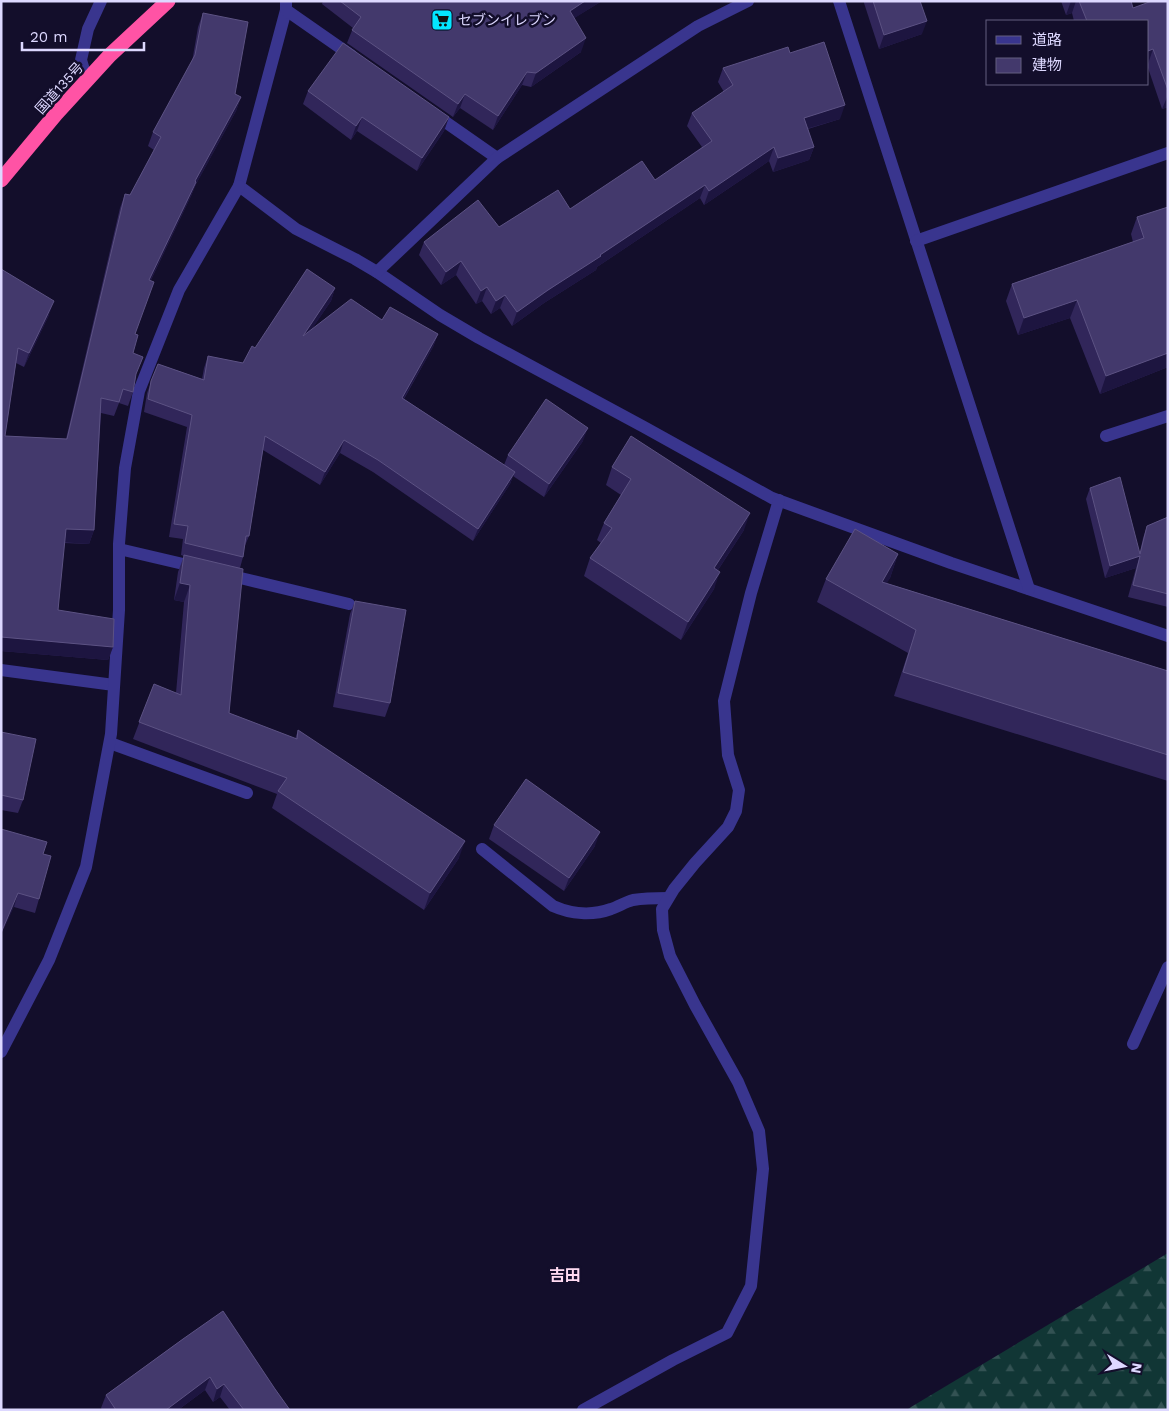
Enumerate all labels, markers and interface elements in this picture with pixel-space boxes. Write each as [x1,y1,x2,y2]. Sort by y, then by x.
supermarket icon: セブンイレブン [430,8,454,32]
place label: セブンイレブン [458,12,556,28]
scale bar [22,20,145,52]
legend [986,20,1149,85]
text: 20 m [30,28,68,46]
text: 道路 [1032,31,1062,49]
text: 建物 [1032,56,1062,74]
street label: 国道135号 [32,59,86,117]
district label: 吉田 [549,1266,581,1285]
north arrow [1099,1341,1149,1391]
text: N [1128,1362,1146,1375]

